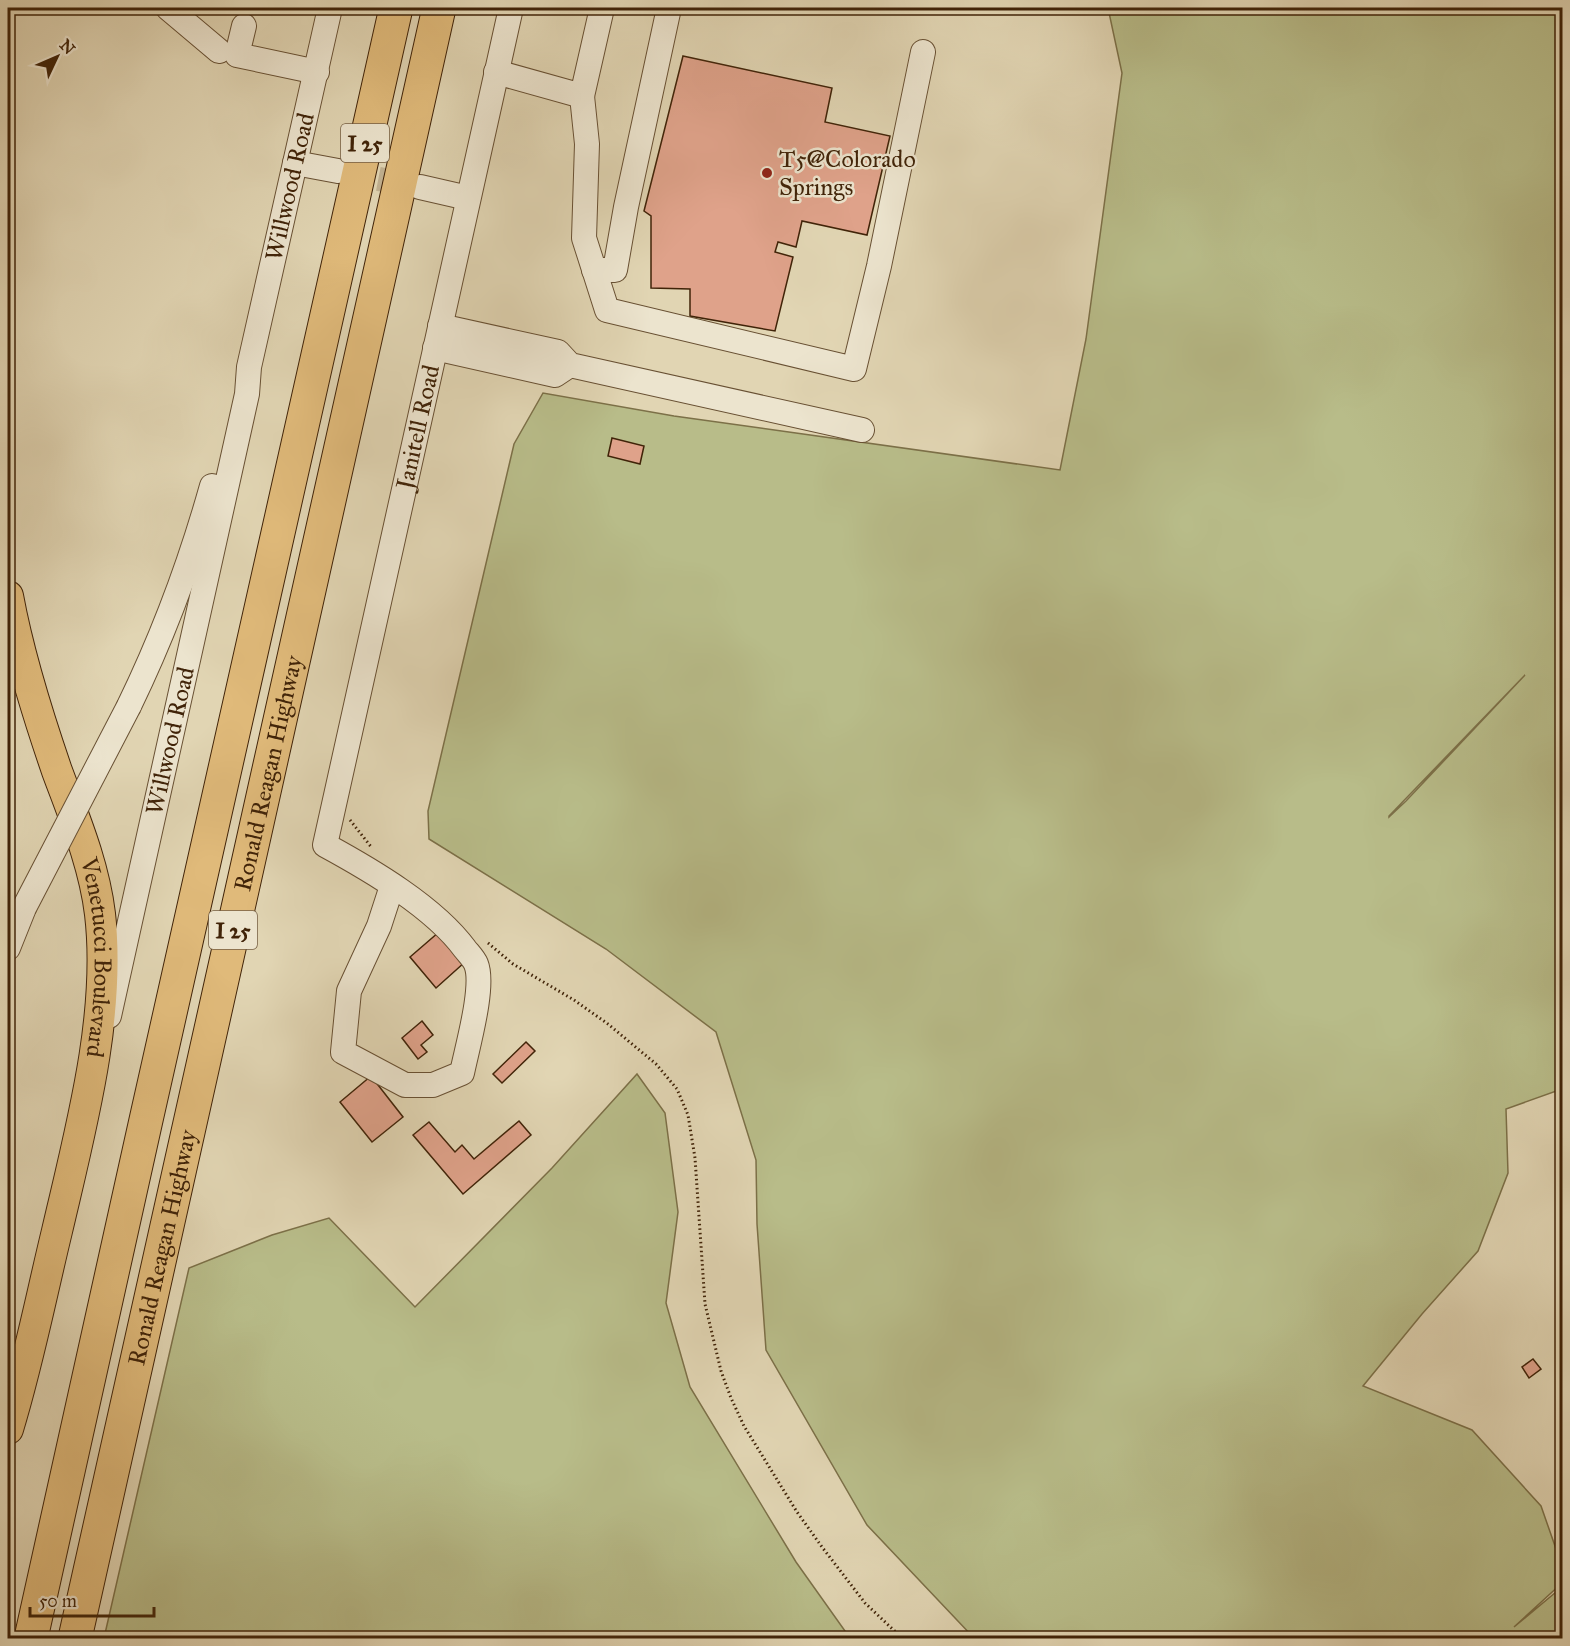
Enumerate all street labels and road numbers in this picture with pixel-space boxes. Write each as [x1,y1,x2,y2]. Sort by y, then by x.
street label: Willwood Road [258,110,321,264]
road number: I 25 [341,124,389,162]
street label: Janitell Road [389,362,446,495]
street label: Ronald Reagan Highway [227,652,309,894]
street label: Willwood Road [139,664,201,817]
street label: Venetucci Boulevard [73,853,118,1060]
road number: I 25 [209,911,257,949]
street label: Ronald Reagan Highway [121,1126,203,1368]

